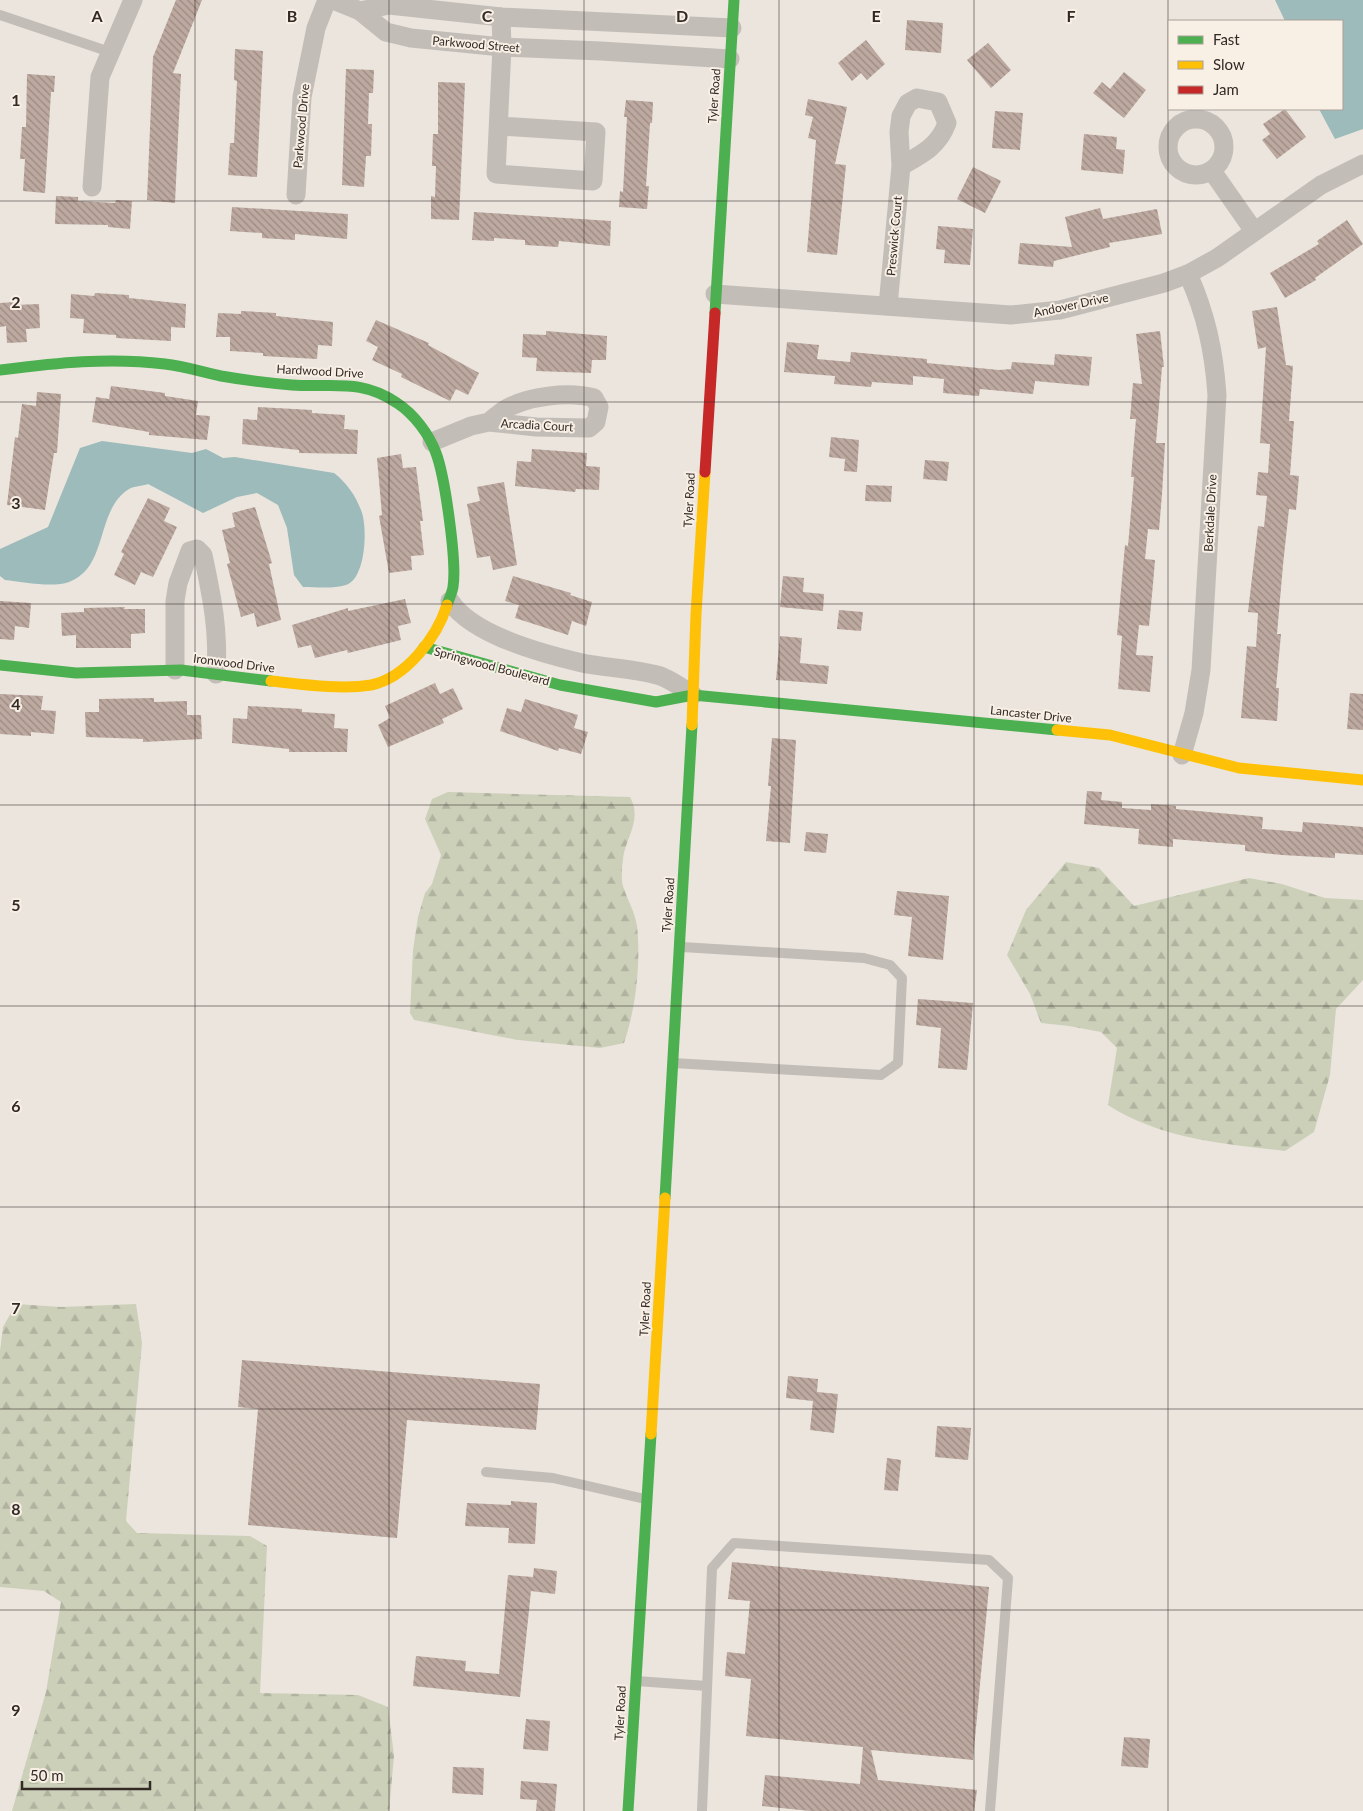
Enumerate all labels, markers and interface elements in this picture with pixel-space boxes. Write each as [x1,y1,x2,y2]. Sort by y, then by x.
text: A [90,6,103,25]
text: B [287,6,297,25]
text: C [482,6,493,25]
text: D [676,6,688,25]
text: E [871,6,881,25]
text: F [1066,6,1076,25]
legend [1168,20,1343,110]
text: Fast [1213,30,1240,48]
street label: Parkwood Street [432,33,521,55]
text: Slow [1213,55,1245,73]
street label: Tyler Road [705,68,723,124]
text: Jam [1213,80,1239,98]
street label: Parkwood Drive [290,83,312,169]
text: 1 [11,90,21,109]
street label: Preswick Court [883,195,905,277]
street label: Andover Drive [1032,290,1110,320]
text: 2 [11,292,21,311]
street label: Hardwood Drive [276,361,364,381]
street label: Arcadia Court [500,416,574,434]
street label: Tyler Road [680,472,698,528]
street label: Berkdale Drive [1200,474,1220,552]
text: 3 [11,493,21,512]
street label: Springwood Boulevard [433,643,551,689]
street label: Ironwood Drive [192,651,276,675]
text: 4 [11,694,21,713]
street label: Lancaster Drive [989,702,1073,726]
street label: Tyler Road [659,877,677,933]
text: 5 [11,895,21,914]
text: 6 [11,1096,21,1115]
street label: Tyler Road [636,1281,654,1337]
text: 7 [11,1298,21,1317]
text: 8 [11,1499,21,1518]
street label: Tyler Road [611,1685,629,1741]
text: 9 [11,1700,21,1719]
scale bar [22,1758,150,1790]
text: 50 m [30,1766,64,1784]

